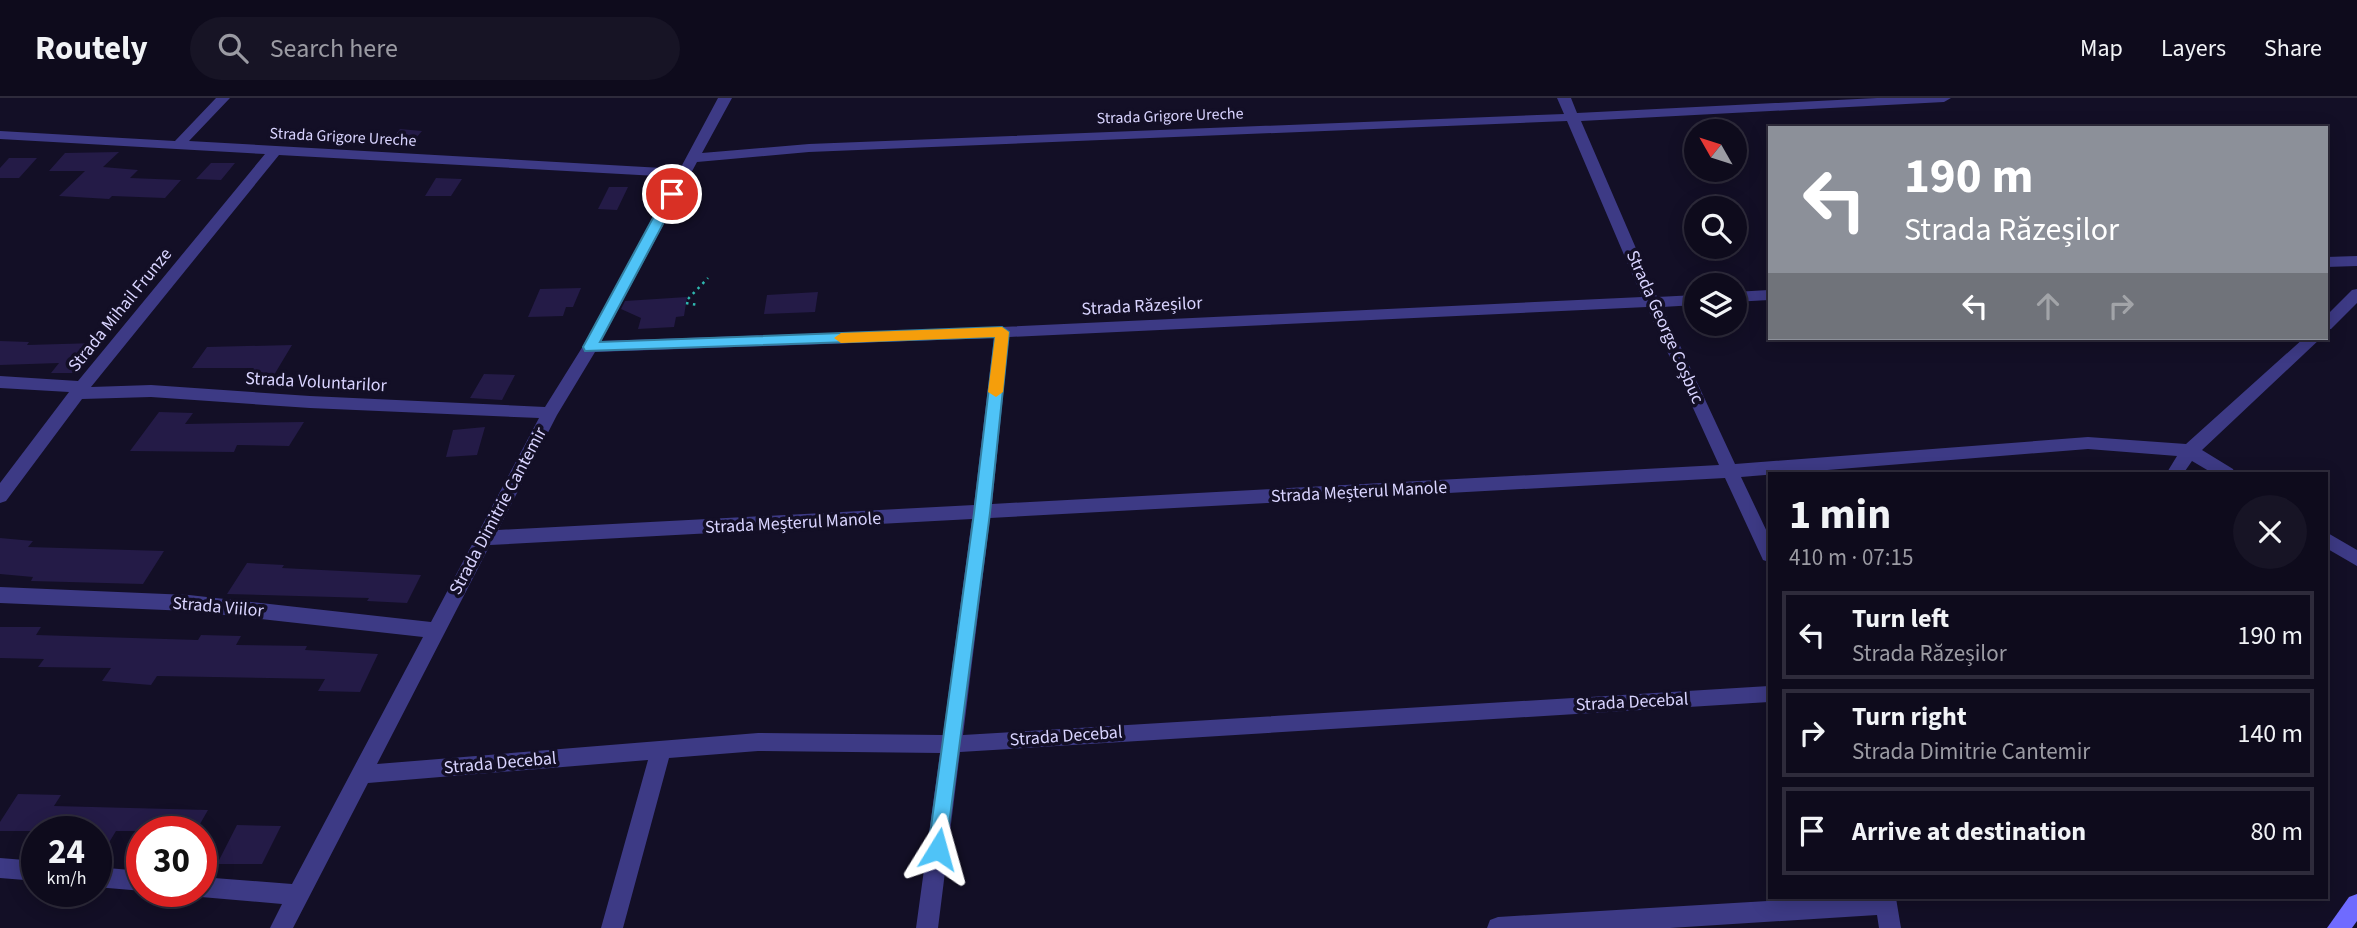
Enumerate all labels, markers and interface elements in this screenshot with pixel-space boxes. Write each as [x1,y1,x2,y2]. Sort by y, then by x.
search box [190,17,680,80]
text: Routely [35,25,148,72]
icon: search [214,29,252,67]
text: Search here [270,30,398,67]
text: Map [2080,31,2123,66]
text: Layers [2161,31,2226,66]
text: Share [2264,31,2322,66]
street label: Strada Grigore Ureche [1096,102,1244,130]
north arrow [1684,119,1746,182]
map controls [1684,119,1747,336]
street label: Strada Grigore Ureche [269,122,417,152]
text: 190 m [1904,142,2033,212]
icon: left [1789,154,1880,245]
pin [642,164,702,224]
icon: arrive [653,175,691,213]
button: search [1684,196,1747,259]
text: Strada Răzeșilor [1904,207,2119,253]
street label: Strada Mihail Frunze [62,243,178,377]
street label: Strada George Coșbuc [1620,246,1710,408]
button: layers [1684,273,1747,336]
icon: left [1956,287,1994,325]
icon: ahead [2029,287,2067,325]
icon: right [2102,287,2140,325]
street label: Strada Răzeșilor [1081,290,1204,322]
street label: Strada Voluntarilor [245,366,388,398]
street label: Strada Dimitrie Cantemir [443,422,553,599]
street label: Strada Meșterul Manole [1270,475,1448,509]
text: 1 min [1789,485,1891,545]
button: close [2233,495,2307,569]
street label: Strada Meșterul Manole [704,506,882,540]
text: 410 m · 07:15 [1789,541,1913,574]
street label: Strada Viilor [171,591,265,624]
text: Turn left [1852,600,1949,637]
icon: left [1793,616,1831,654]
text: 190 m [2237,617,2303,654]
text: Strada Răzeșilor [1852,637,2007,670]
street label: Strada Decebal [1575,687,1689,717]
text: Turn right [1852,698,1967,735]
icon: right [1793,714,1831,752]
text: 140 m [2237,715,2303,752]
street label: Strada Decebal [1009,720,1123,752]
text: Strada Dimitrie Cantemir [1852,735,2090,768]
street label: Strada Decebal [443,746,557,780]
position arrow [901,812,975,886]
icon: arrive [1793,812,1831,850]
text: Arrive at destination [1852,813,2086,850]
text: 80 m [2250,813,2303,850]
speed limit sign: 30 [126,816,217,907]
text: 24 [48,827,85,877]
text: km/h [47,866,86,891]

